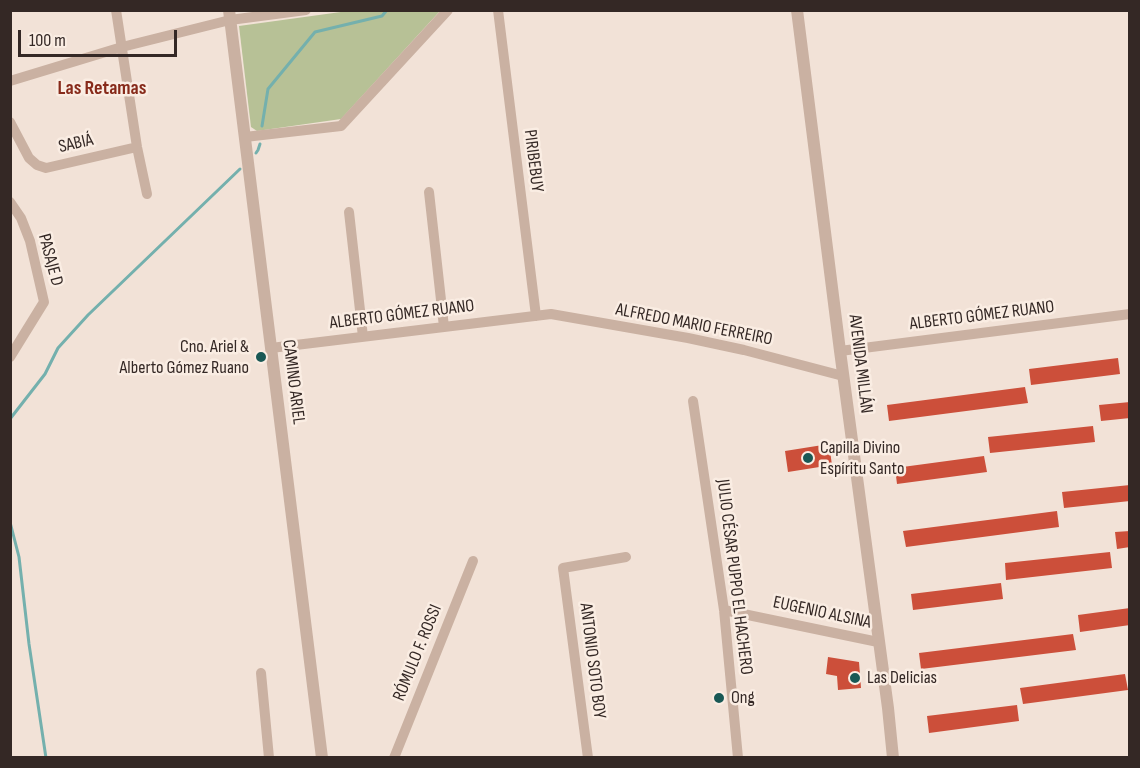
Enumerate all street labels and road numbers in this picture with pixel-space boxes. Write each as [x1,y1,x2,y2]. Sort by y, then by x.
street label: PIRIBEBUY [518,128,548,194]
street label: SABIÁ [57,130,95,158]
street label: PASAJE D [33,231,67,289]
street label: ALBERTO GÓMEZ RUANO [328,295,476,335]
street label: ALBERTO GÓMEZ RUANO [908,296,1056,336]
street label: ALFREDO MARIO FERREIRO [614,299,774,351]
street label: AVENIDA MILLÁN [843,313,877,415]
street label: CAMINO ARIEL [277,338,309,426]
street label: JULIO CÉSAR PUPPO EL HACHERO [711,478,757,676]
street label: EUGENIO ALSINA [771,592,873,634]
street label: RÓMULO F. ROSSI [389,602,447,704]
street label: ANTONIO SOTO BOY [574,602,610,720]

